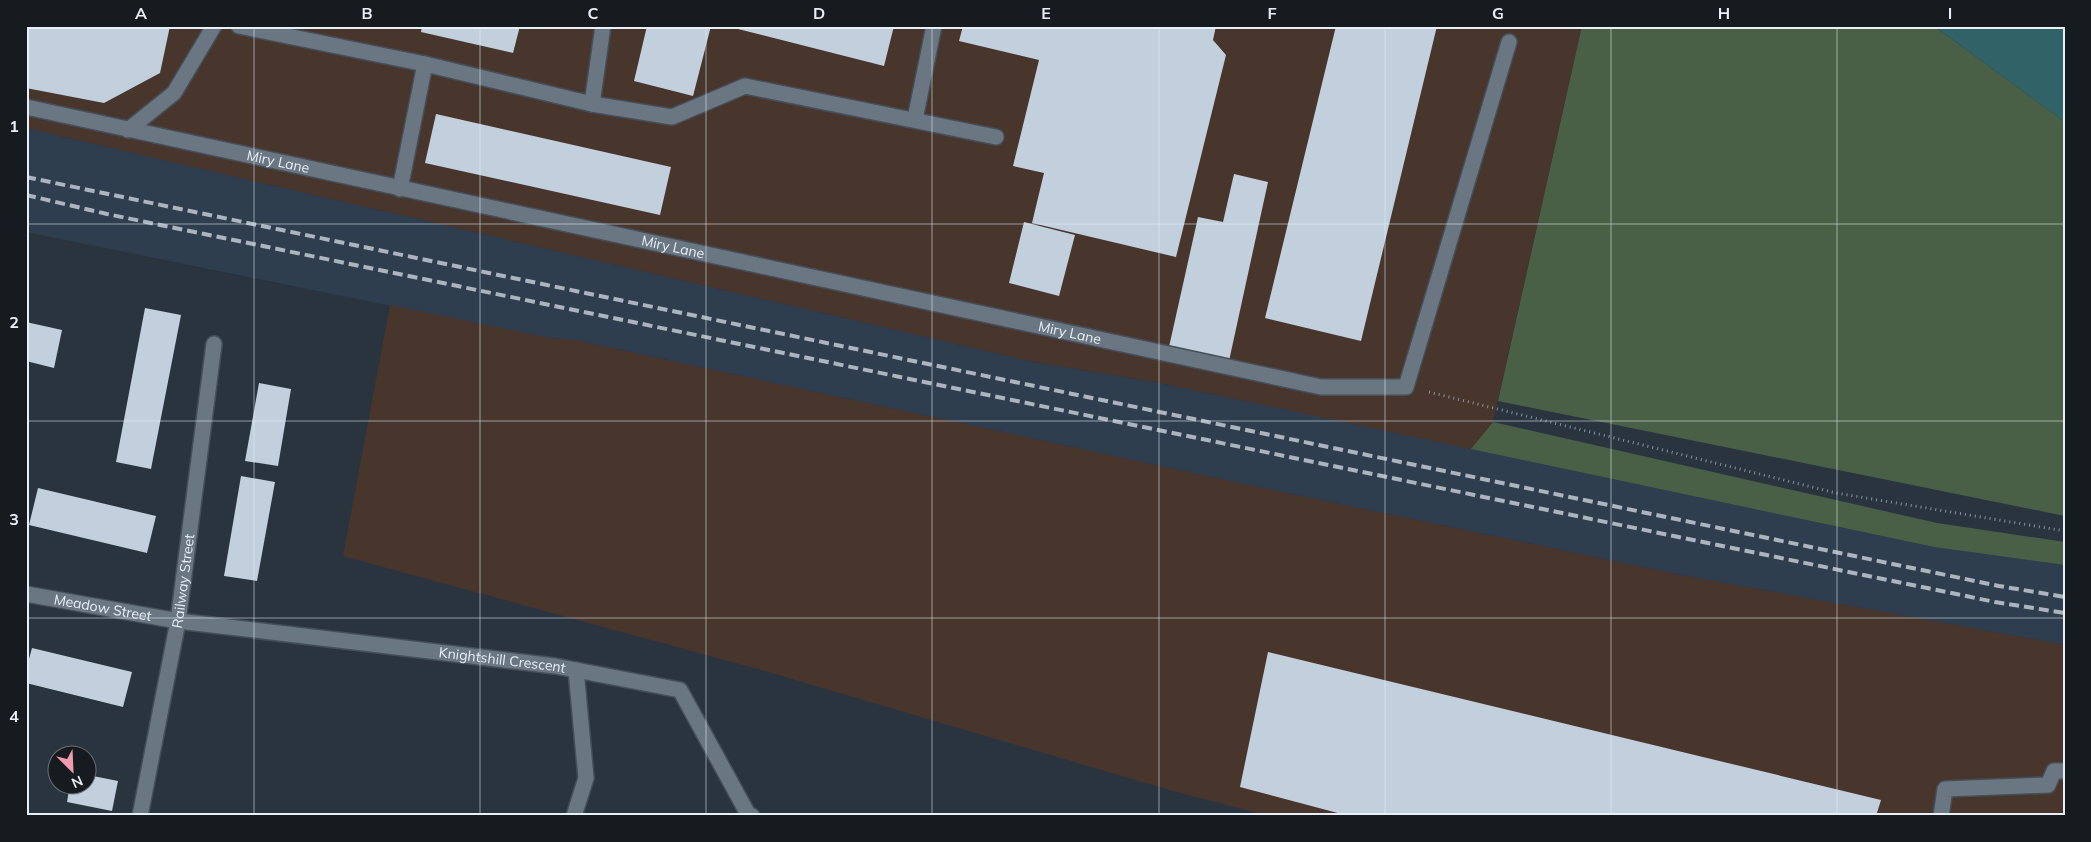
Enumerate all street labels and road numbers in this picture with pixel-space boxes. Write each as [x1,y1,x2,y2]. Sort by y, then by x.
street label: Miry Lane [245,146,311,177]
street label: Miry Lane [640,231,706,262]
street label: Miry Lane [1037,317,1103,348]
street label: Railway Street [168,533,198,630]
street label: Meadow Street [53,590,153,625]
street label: Knightshill Crescent [438,643,567,677]

